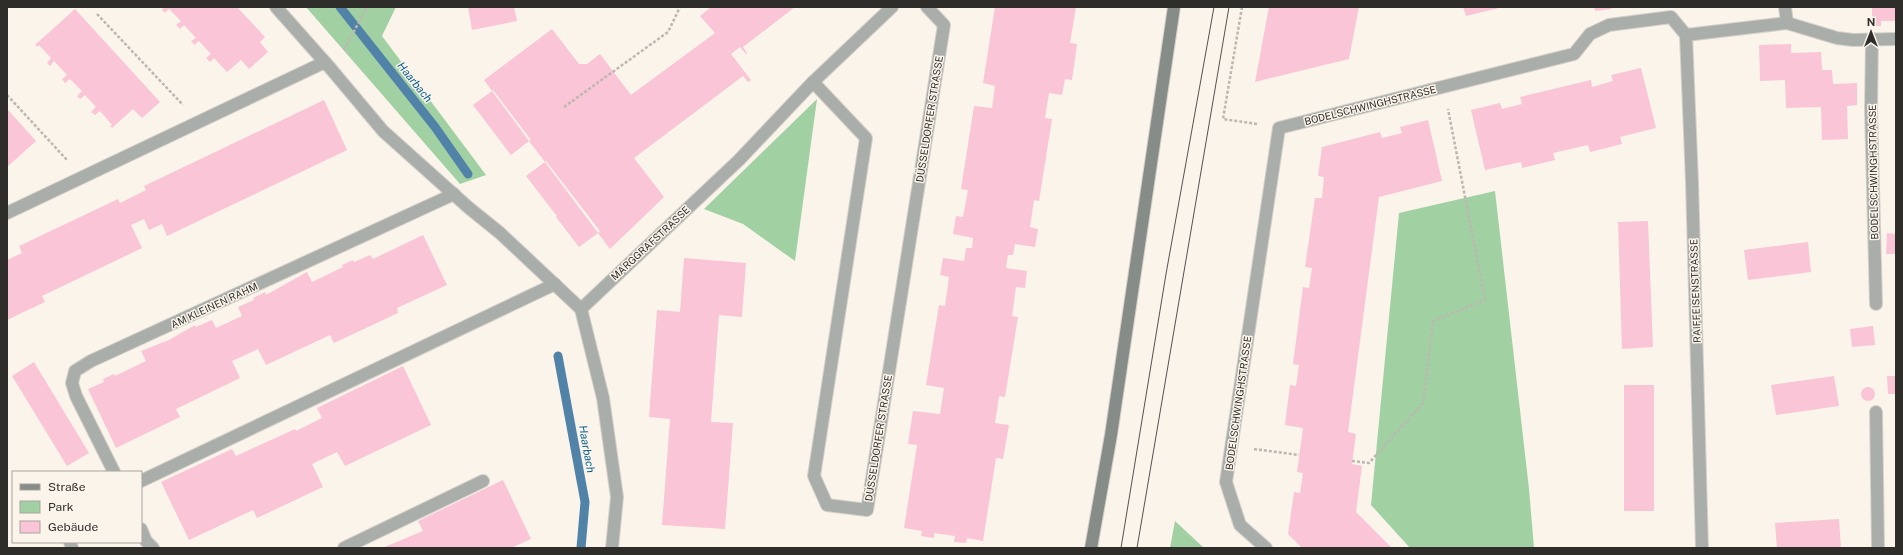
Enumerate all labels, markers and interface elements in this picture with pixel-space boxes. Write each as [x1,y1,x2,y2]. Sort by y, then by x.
north arrow [1851,12,1891,52]
text: N [1867,16,1875,28]
street label: DÜSSELDORFER STRASSE [913,55,945,183]
water label: Haarbach [395,60,435,104]
street label: BODELSCHWINGHSTRASSE [1303,83,1437,127]
street label: BODELSCHWINGHSTRASSE [1866,104,1880,240]
street label: MARGGRAFSTRASSE [608,204,692,282]
street label: RAIFFEISENSTRASSE [1687,239,1703,343]
street label: AM KLEINEN RAHM [169,280,259,330]
street label: BODELSCHWINGHSTRASSE [1223,335,1253,471]
street label: DÜSSELDORFER STRASSE [862,374,894,502]
water label: Haarbach [577,424,597,474]
legend [12,471,142,543]
text: Straße [48,480,86,494]
text: Park [48,500,74,514]
text: Gebäude [48,520,98,534]

